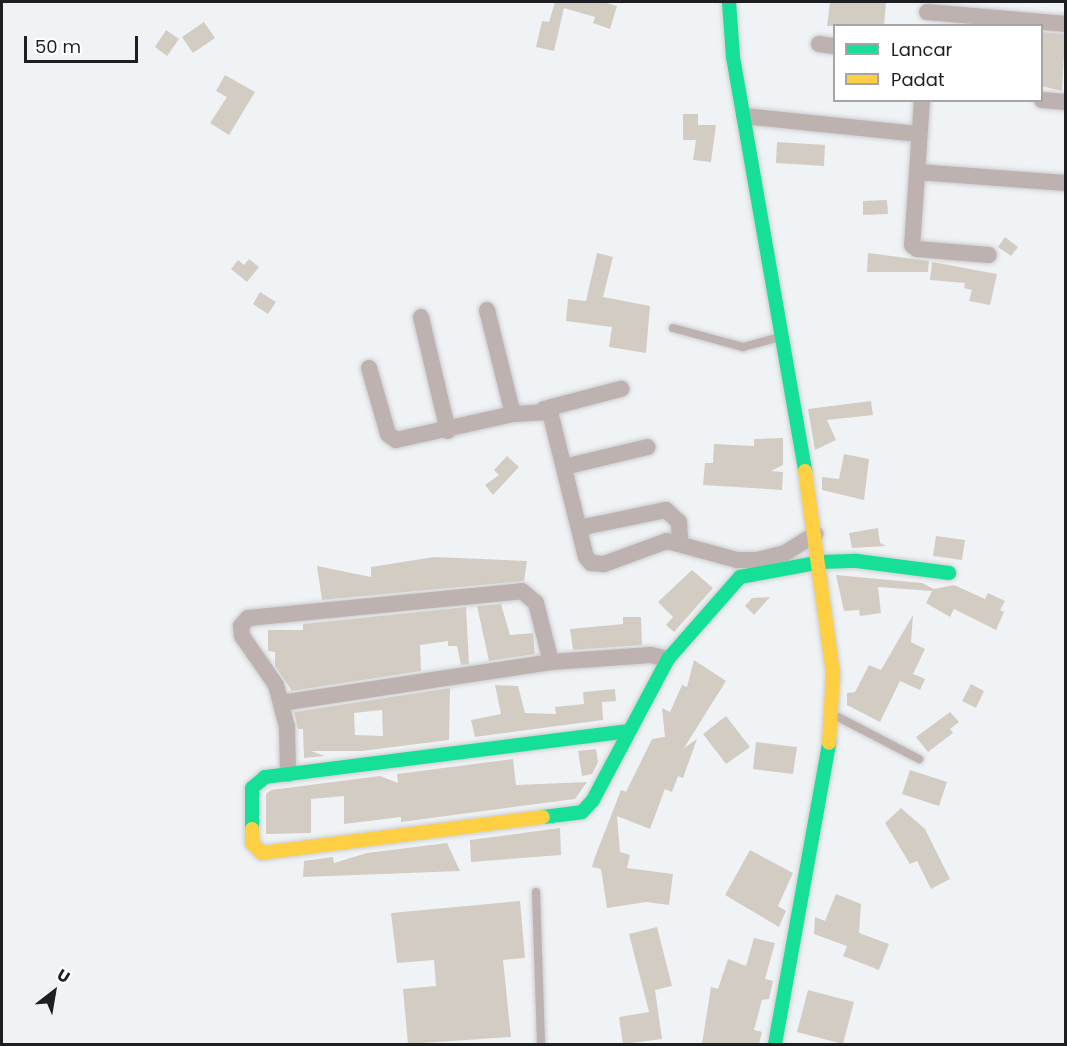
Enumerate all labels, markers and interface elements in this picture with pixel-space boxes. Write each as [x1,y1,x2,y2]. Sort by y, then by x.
scale bar [27,24,141,62]
legend [833,24,1043,102]
text: 50 m [35,34,81,59]
text: Lancar [891,37,952,62]
text: Padat [891,67,944,92]
north arrow [24,962,84,1022]
text: U [53,963,74,989]

